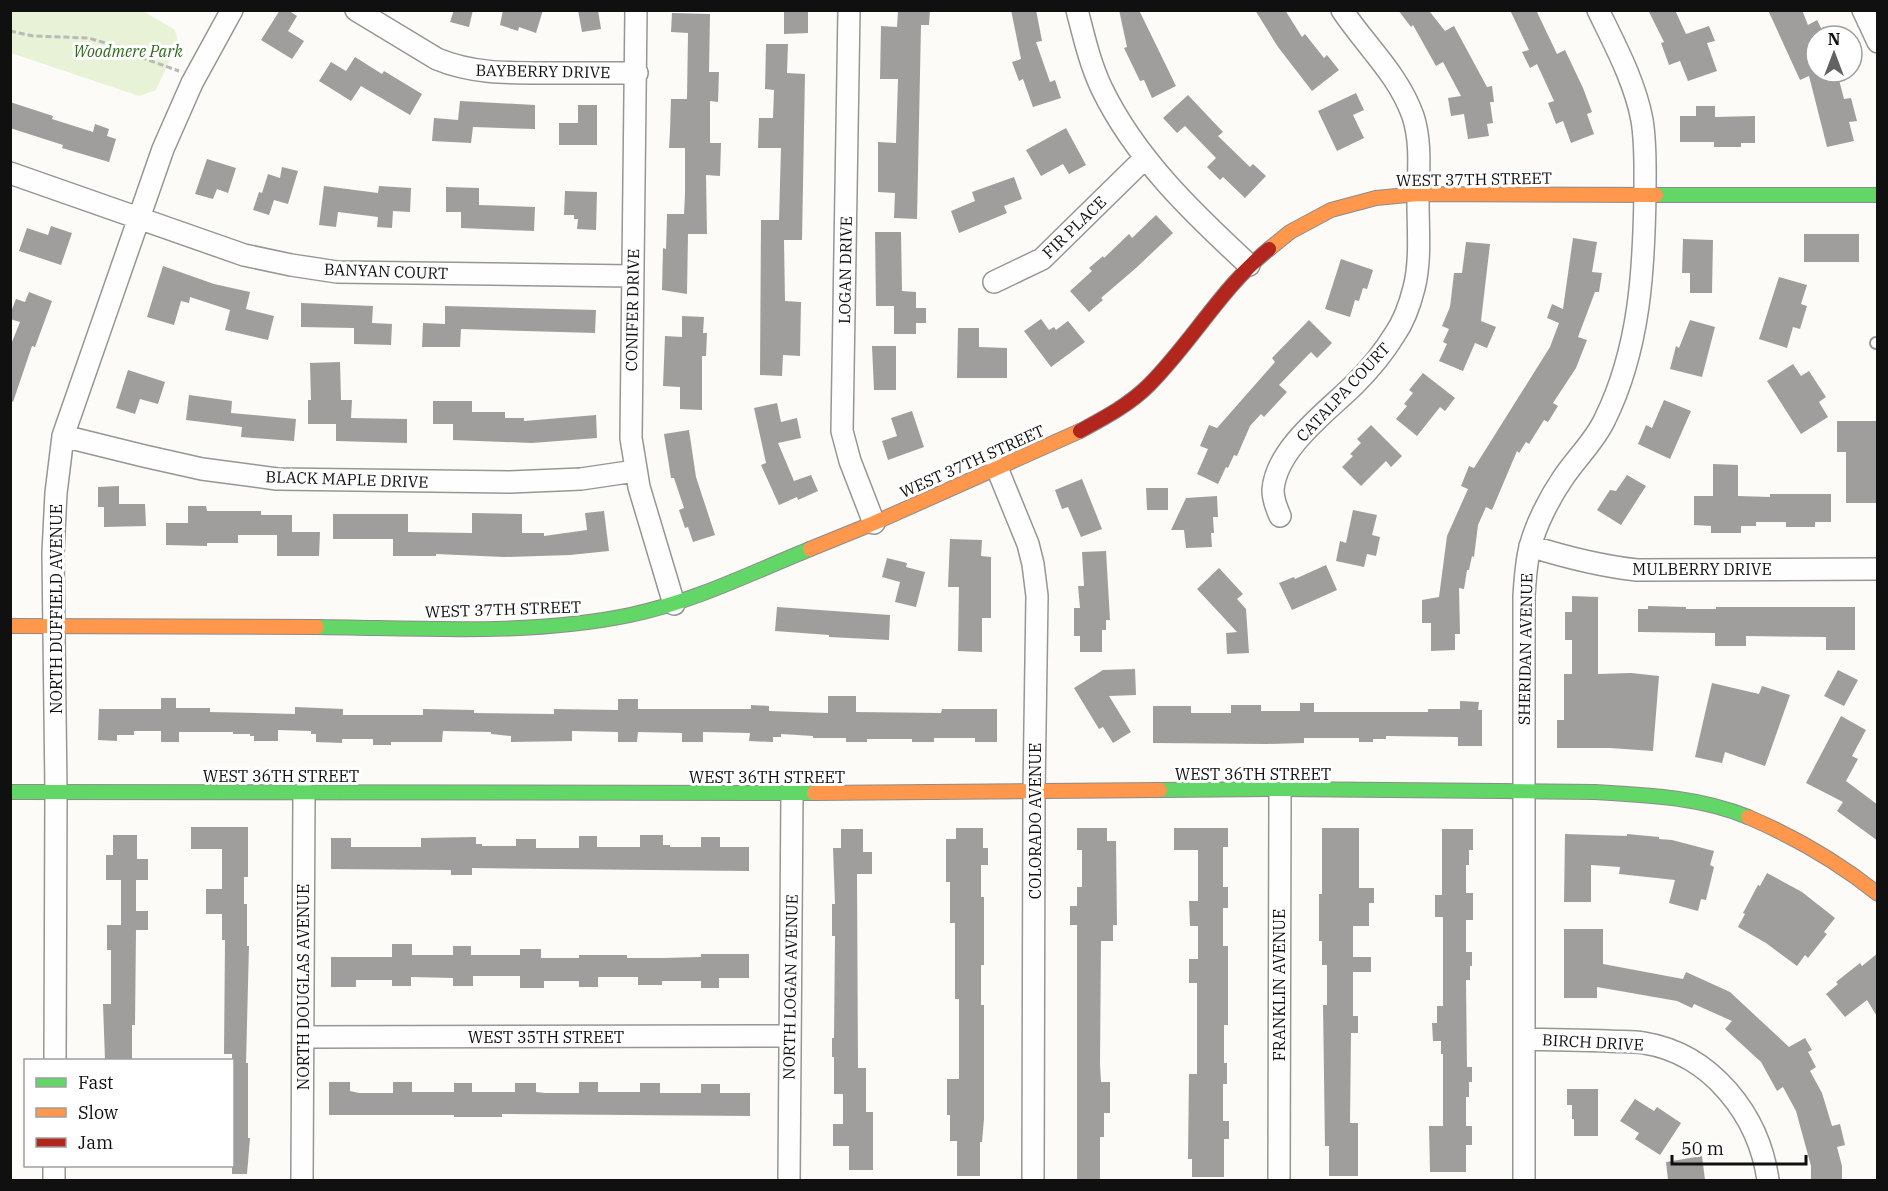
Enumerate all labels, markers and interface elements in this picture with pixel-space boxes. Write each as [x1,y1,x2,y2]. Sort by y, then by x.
north arrow [1804,24,1864,84]
text: N [1828,29,1840,49]
park label: Woodmere Park [73,41,183,61]
street label: BAYBERRY DRIVE [475,60,611,82]
street label: WEST 37TH STREET [1396,168,1552,190]
street label: FIR PLACE [1038,192,1110,262]
street label: LOGAN DRIVE [834,216,856,324]
street label: CONIFER DRIVE [621,248,643,372]
street label: BANYAN COURT [323,259,449,283]
street label: CATALPA COURT [1292,338,1394,446]
street label: WEST 37TH STREET [897,420,1047,502]
street label: BLACK MAPLE DRIVE [265,466,429,492]
street label: NORTH DUFFIELD AVENUE [46,504,66,714]
street label: MULBERRY DRIVE [1632,559,1772,579]
street label: SHERIDAN AVENUE [1514,573,1536,725]
street label: WEST 37TH STREET [425,596,581,622]
street label: COLORADO AVENUE [1025,743,1045,899]
street label: WEST 36TH STREET [1175,764,1331,784]
street label: WEST 36TH STREET [203,766,359,786]
street label: WEST 36TH STREET [689,767,845,787]
street label: NORTH DOUGLAS AVENUE [293,884,313,1090]
street label: NORTH LOGAN AVENUE [778,894,802,1080]
street label: FRANKLIN AVENUE [1269,909,1289,1061]
street label: WEST 35TH STREET [468,1027,624,1047]
street label: BIRCH DRIVE [1542,1029,1644,1055]
legend [24,1059,234,1167]
text: Fast [78,1071,113,1094]
text: Slow [78,1101,118,1124]
scale bar [1672,1128,1806,1166]
text: Jam [78,1131,113,1154]
text: 50 m [1681,1137,1724,1160]

